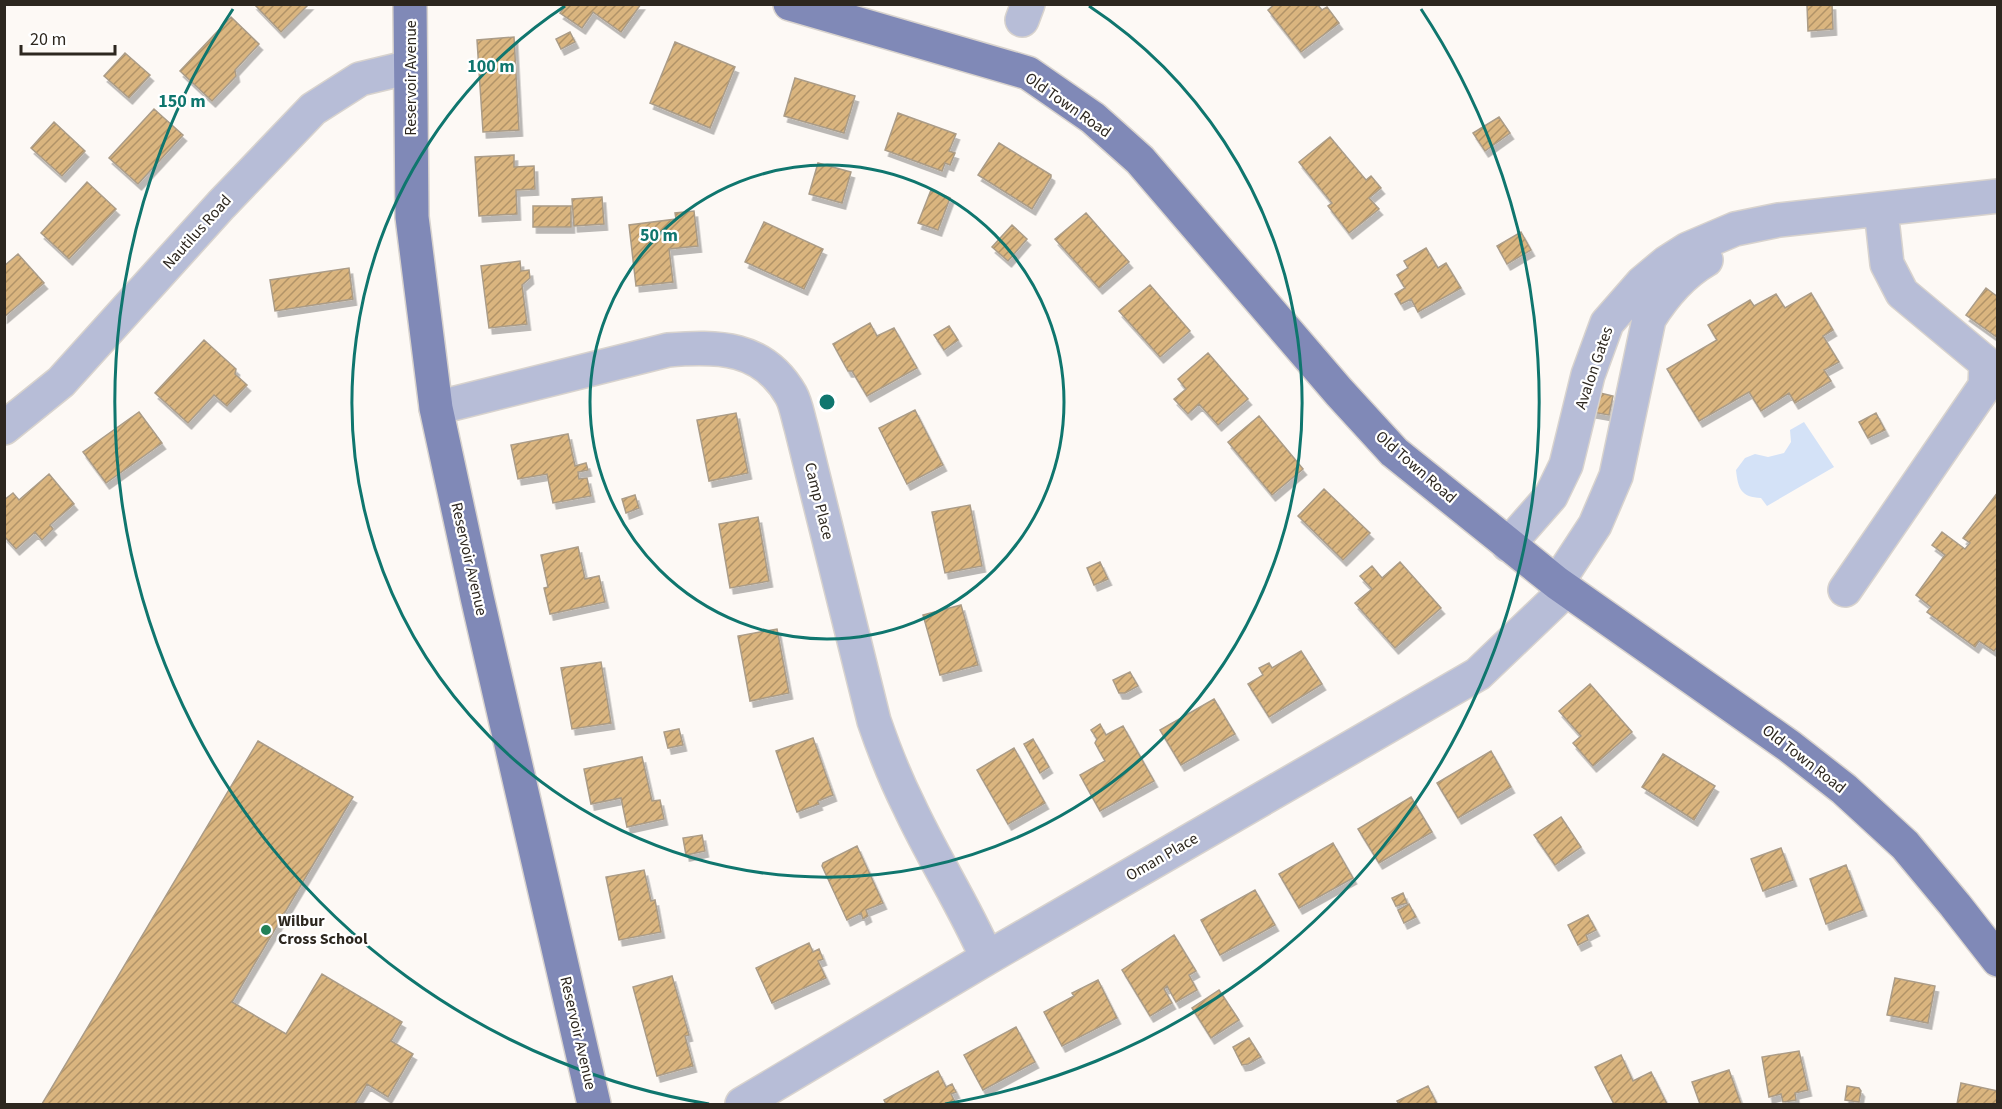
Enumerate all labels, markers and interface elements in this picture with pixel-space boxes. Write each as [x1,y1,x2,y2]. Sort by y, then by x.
scale bar [21,18,116,56]
street label: Reservoir Avenue [400,20,422,136]
text: 20 m [30,27,66,52]
text: 100 m [467,54,515,79]
street label: Old Town Road [1020,67,1116,143]
text: 150 m [158,89,206,114]
street label: Nautilus Road [158,190,236,274]
text: 50 m [640,223,678,248]
street label: Avalon Gates [1570,323,1619,412]
centre of rings [817,392,837,412]
street label: Old Town Road [1371,426,1461,508]
street label: Camp Place [799,460,839,542]
street label: Reservoir Avenue [445,500,493,618]
street label: Old Town Road [1758,719,1850,799]
street label: Oman Place [1122,827,1202,887]
place label: Wilbur Cross School [278,910,368,950]
marker: Wilbur Cross School [259,923,273,937]
street label: Reservoir Avenue [554,974,602,1092]

